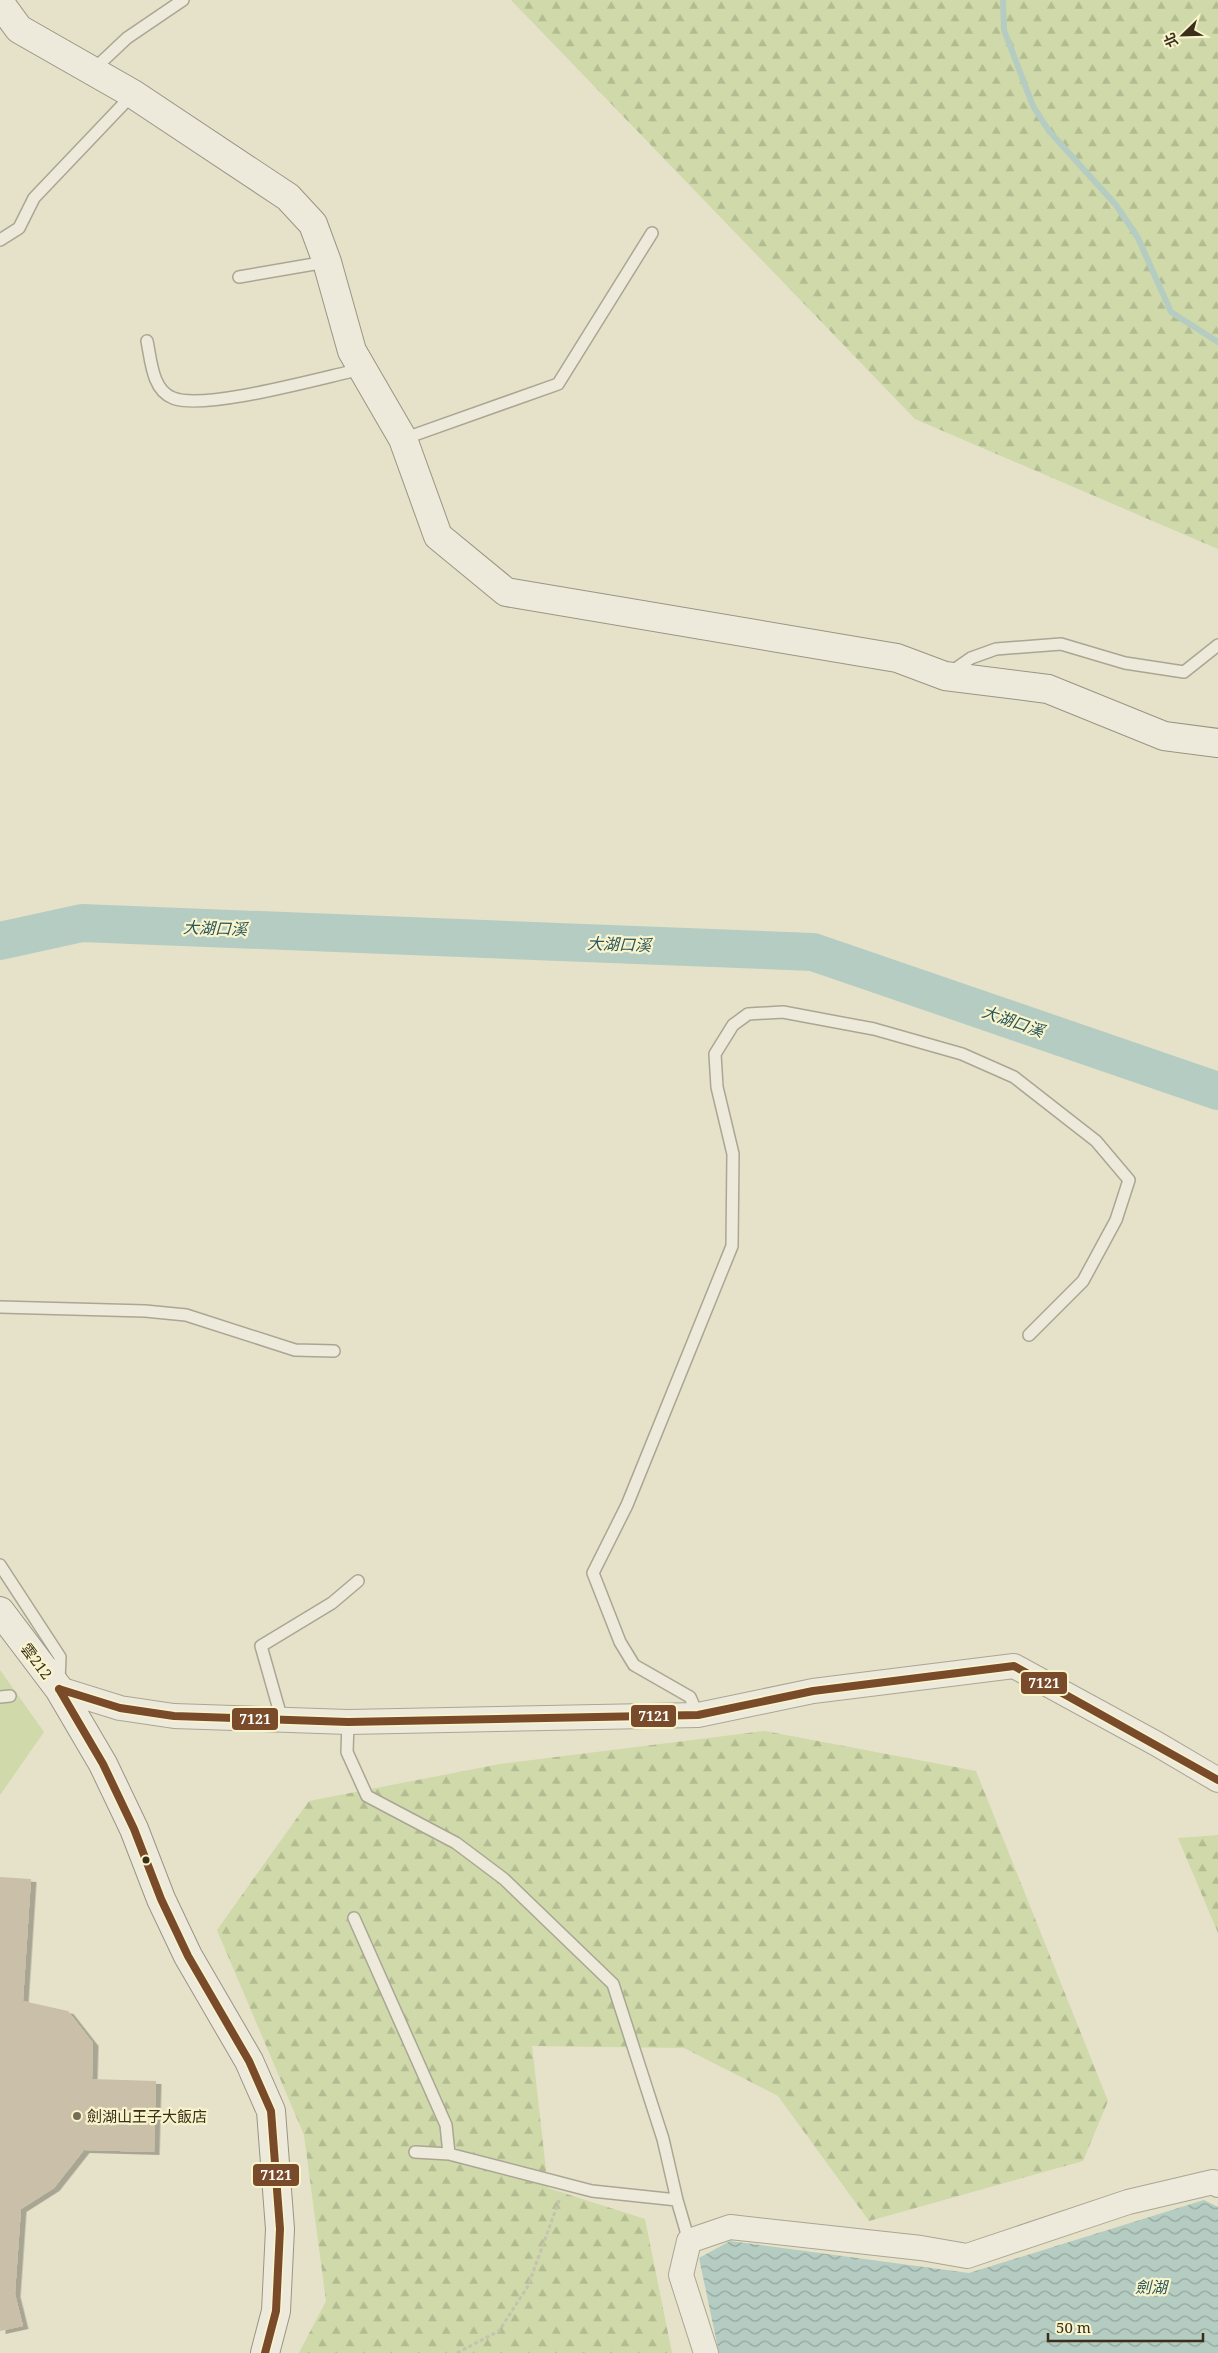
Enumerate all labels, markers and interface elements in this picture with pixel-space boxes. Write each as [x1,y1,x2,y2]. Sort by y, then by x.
north arrow [1158,10,1208,60]
text: 北 [1159,30,1182,50]
water label: 大湖口溪 [183,916,249,940]
water label: 大湖口溪 [587,932,653,956]
water label: 大湖口溪 [979,1000,1049,1042]
street label: 雲212 [17,1639,57,1683]
line badge: 7121 [1020,1671,1068,1695]
text: 7121 [1028,1673,1060,1692]
line badge: 7121 [630,1704,677,1728]
text: 7121 [638,1706,670,1725]
line badge: 7121 [231,1707,279,1731]
text: 7121 [239,1709,271,1728]
unlabelled marker [141,1855,151,1865]
place label: 劍湖山王子大飯店 [87,2106,207,2126]
marker: 劍湖山王子大飯店 [71,2110,83,2122]
line badge: 7121 [252,2163,300,2187]
text: 7121 [260,2165,292,2184]
water label: 劍湖 [1135,2276,1170,2298]
scale bar [1048,2310,1203,2342]
text: 50 m [1056,2317,1091,2337]

